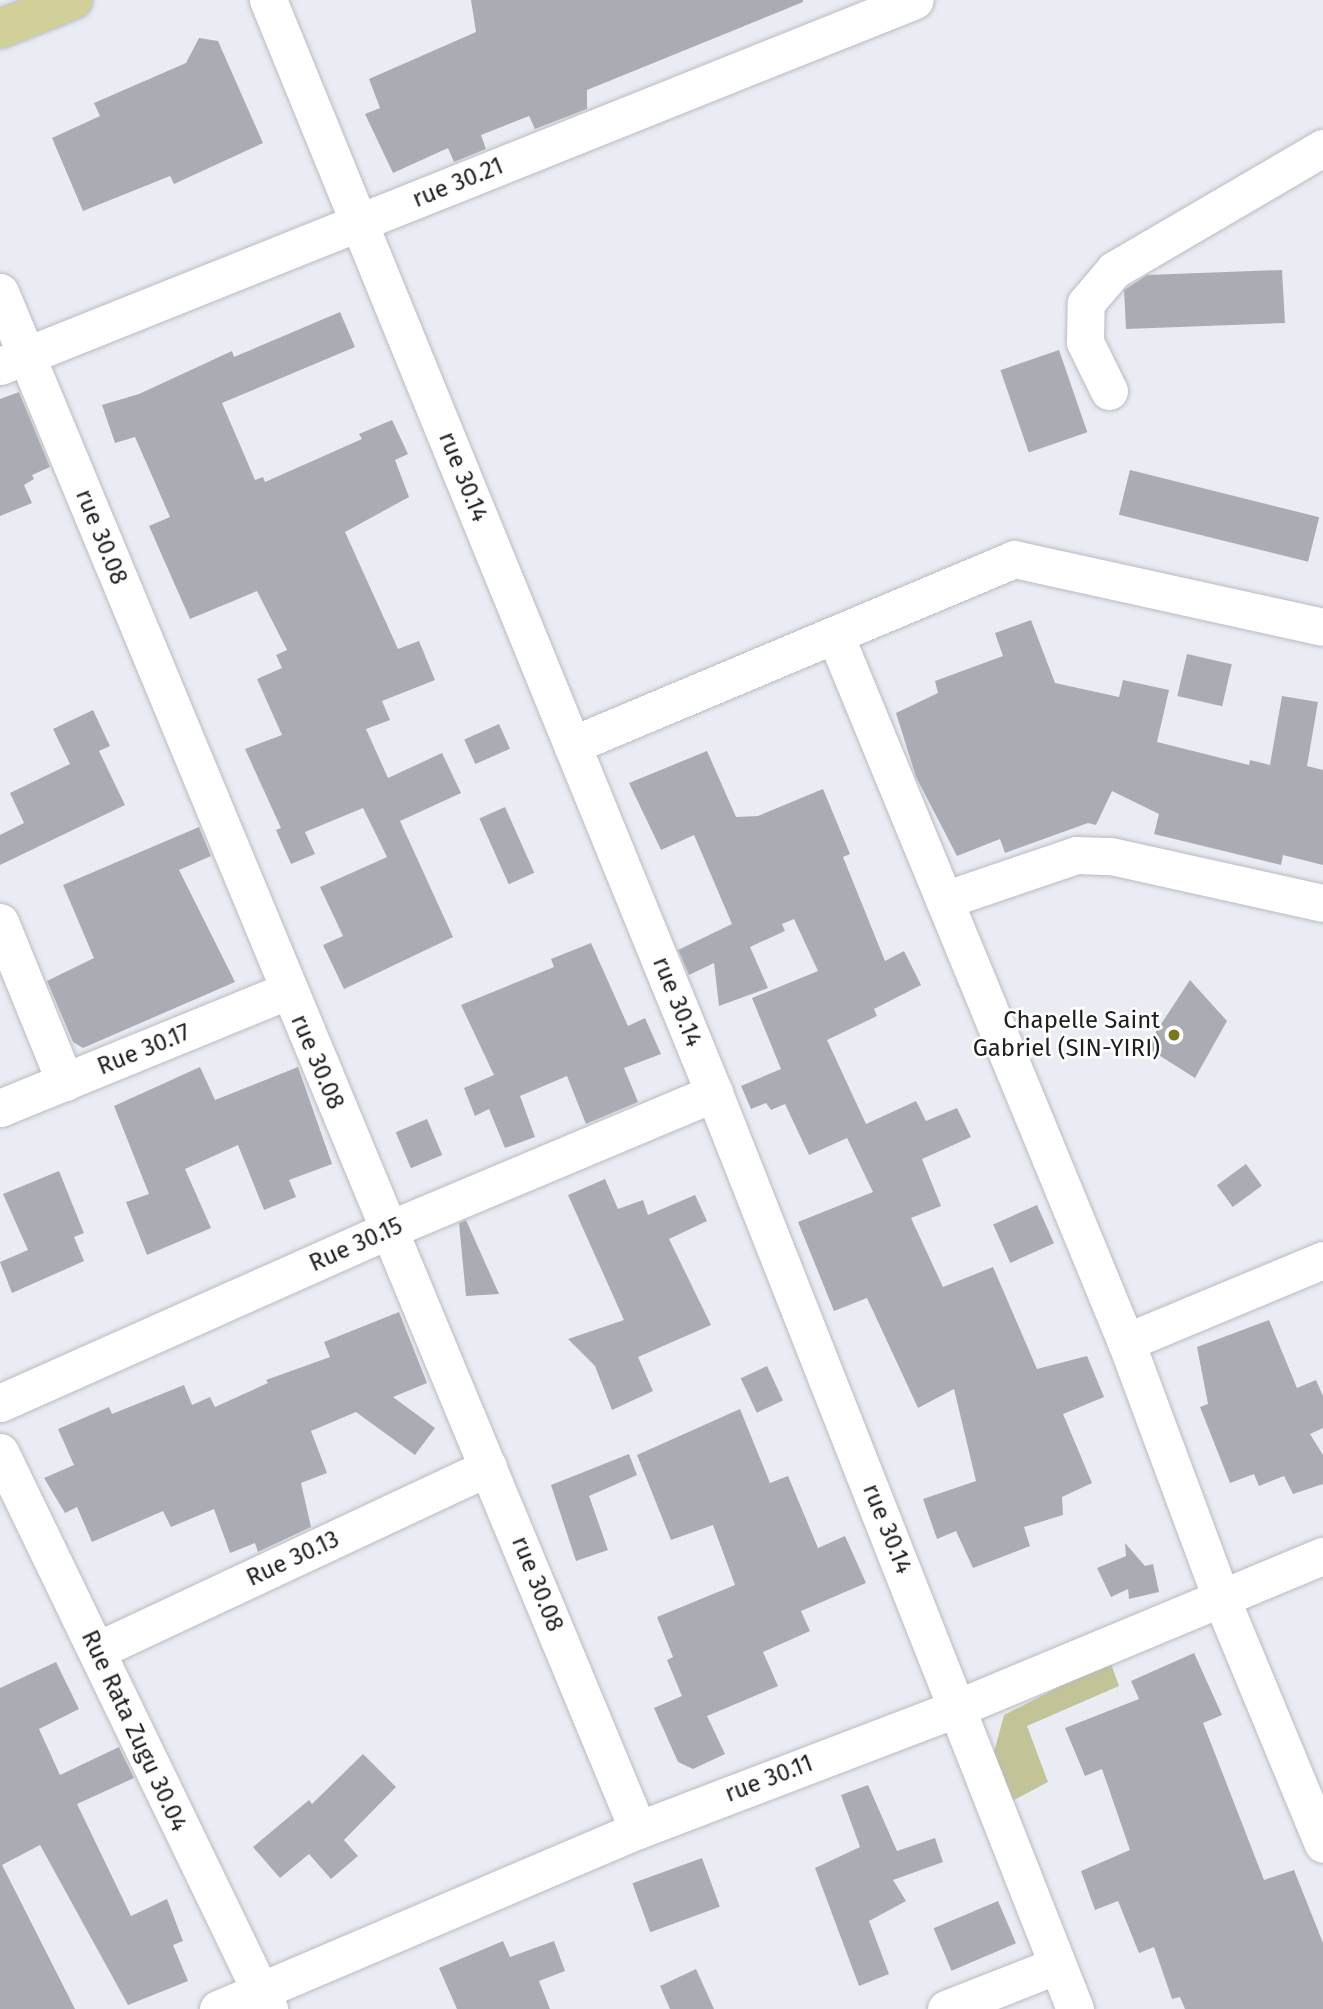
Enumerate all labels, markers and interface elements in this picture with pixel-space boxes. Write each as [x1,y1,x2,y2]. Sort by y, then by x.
street label: rue 30.21 [408,152,508,214]
street label: rue 30.14 [432,428,494,526]
street label: rue 30.08 [69,485,133,589]
street label: rue 30.14 [646,953,708,1051]
place label: Chapelle Saint Gabriel (SIN-YIRI) [973,1007,1160,1063]
street label: rue 30.08 [284,1010,350,1114]
street label: Rue 30.17 [93,1018,195,1082]
marker: Chapelle Saint Gabriel (SIN-YIRI) [1166,1027,1182,1043]
street label: Rue 30.15 [305,1212,407,1278]
street label: rue 30.14 [856,1480,918,1578]
street label: Rue 30.13 [242,1525,344,1593]
street label: rue 30.08 [505,1532,569,1636]
street label: Rue Rata Zugu 30.04 [75,1626,193,1836]
street label: rue 30.11 [721,1749,817,1809]

